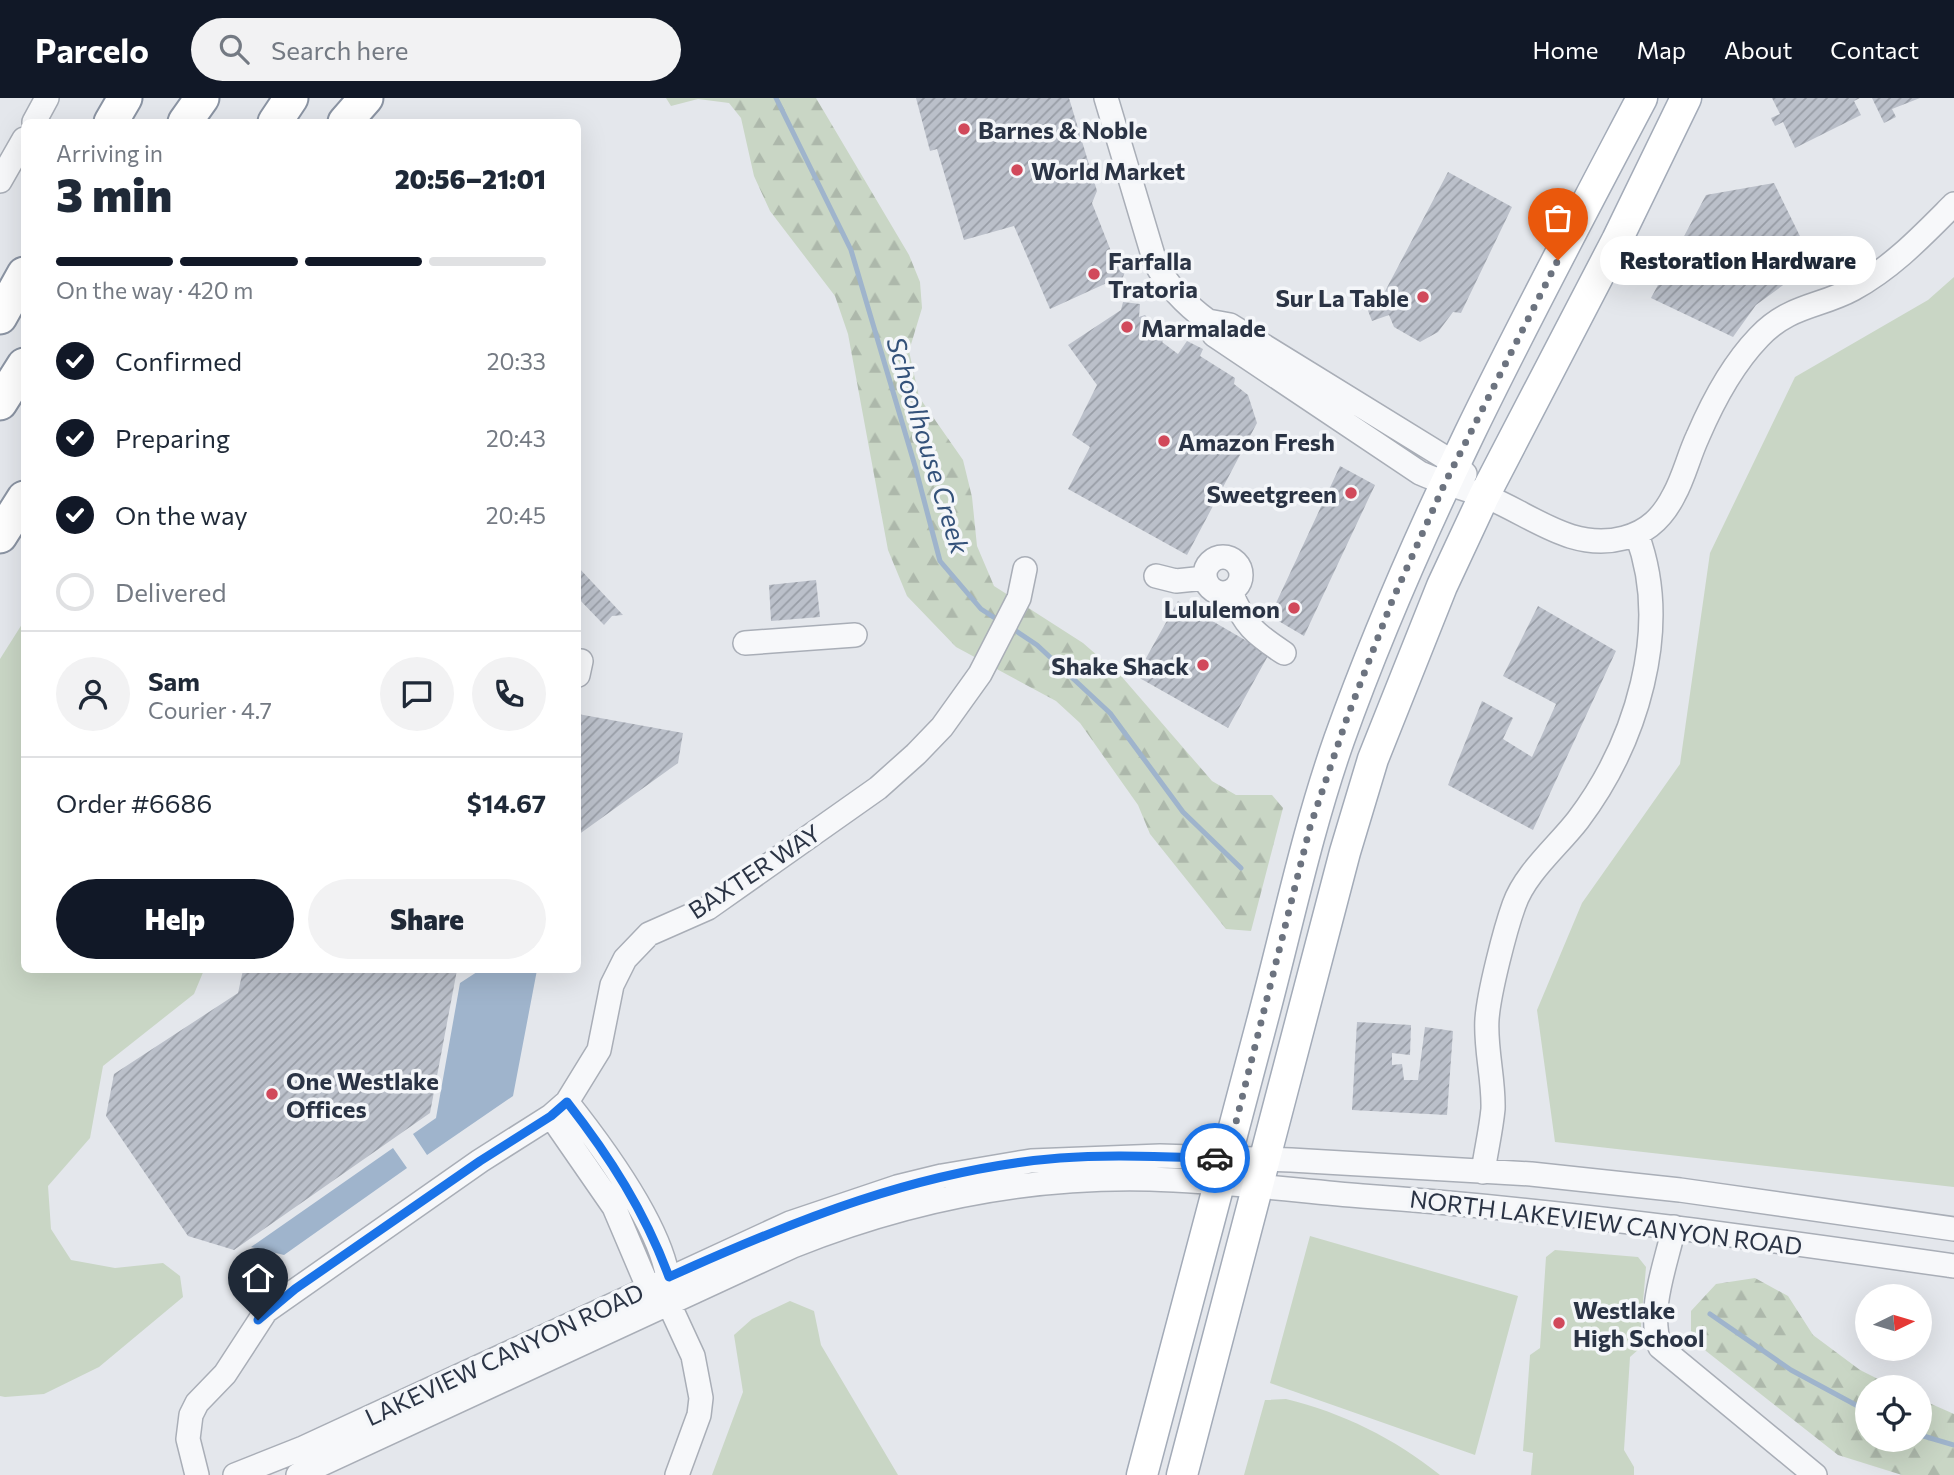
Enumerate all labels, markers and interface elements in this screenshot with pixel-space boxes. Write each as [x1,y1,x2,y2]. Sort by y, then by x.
search box [191,18,681,81]
text: Parcelo [35,29,149,70]
icon: search [215,30,253,68]
text: Search here [271,34,409,65]
text: Home [1533,35,1599,64]
text: Map [1637,35,1686,64]
text: About [1724,35,1792,64]
text: Contact [1830,35,1919,64]
place label: Barnes & Noble [978,115,1147,144]
marker: Barnes & Noble [956,121,972,137]
text: Arriving in [56,139,163,167]
place label: World Market [1031,156,1185,185]
marker: World Market [1009,162,1025,178]
text: 20:56–21:01 [395,163,546,194]
text: 3 min [56,165,172,221]
pin [1528,188,1588,260]
icon: bag [1539,199,1577,237]
callout: Restoration Hardware [1600,236,1876,284]
place label: Farfalla Tratoria [1108,246,1198,303]
text: Restoration Hardware [1620,246,1856,274]
marker: Farfalla Tratoria [1086,266,1102,282]
text: On the way · 420 m [56,276,253,304]
place label: Sur La Table [1275,283,1409,312]
marker: Sur La Table [1415,289,1431,305]
place label: Marmalade [1141,313,1266,342]
marker: Marmalade [1119,319,1135,335]
water label: Schoolhouse Creek [881,333,977,558]
icon: check [56,342,94,380]
text: Confirmed [115,345,242,376]
text: 20:33 [487,347,546,375]
icon: check [56,419,94,457]
text: Preparing [115,422,230,453]
text: 20:43 [486,424,546,452]
place label: Amazon Fresh [1178,427,1335,456]
marker: Amazon Fresh [1156,433,1172,449]
place label: Sweetgreen [1207,479,1337,508]
marker: Sweetgreen [1343,485,1359,501]
icon: check [56,496,94,534]
text: On the way [115,499,248,530]
text: 20:45 [486,501,546,529]
text: Delivered [115,576,226,607]
place label: Lululemon [1164,594,1280,623]
marker: Lululemon [1286,600,1302,616]
place label: Shake Shack [1051,651,1189,680]
button: person [56,657,130,731]
button: chat [380,657,454,731]
button: phone [472,657,546,731]
marker: Shake Shack [1195,657,1211,673]
text: Sam [148,665,200,696]
text: Courier · 4.7 [148,696,272,724]
text: Order #6686 [56,787,212,818]
text: $14.67 [467,787,546,818]
street label: BAXTER WAY [683,817,826,924]
button: Help [56,879,294,959]
button: Share [308,879,546,959]
place label: One Westlake Offices [286,1066,439,1123]
marker: One Westlake Offices [264,1086,280,1102]
courier [1180,1123,1250,1193]
icon: car [1196,1139,1234,1177]
street label: NORTH LAKEVIEW CANYON ROAD [1408,1184,1804,1260]
pin [228,1248,288,1320]
icon: home [239,1259,277,1297]
street label: LAKEVIEW CANYON ROAD [360,1277,648,1431]
north arrow [1855,1284,1932,1362]
map controls [1855,1284,1932,1452]
place label: Westlake High School [1573,1295,1705,1352]
marker: Westlake High School [1551,1315,1567,1331]
button: locate [1855,1375,1932,1452]

